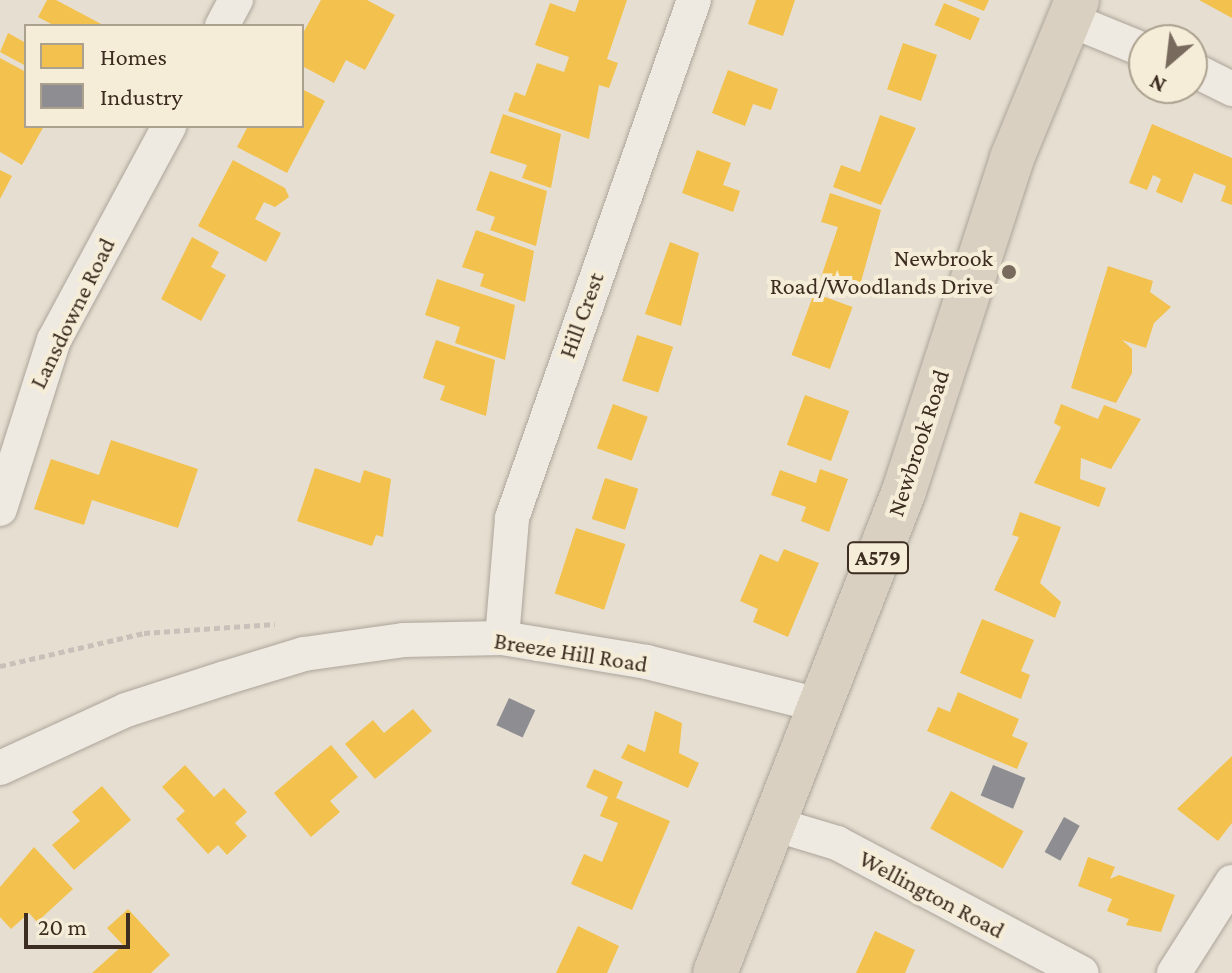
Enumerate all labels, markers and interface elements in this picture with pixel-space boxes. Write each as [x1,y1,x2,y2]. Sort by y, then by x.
legend [24,24,304,128]
north arrow [1128,24,1208,104]
text: Homes [100,43,167,70]
text: N [1145,69,1170,98]
text: Industry [100,83,183,110]
street label: Lansdowne Road [23,233,121,393]
place label: Newbrook Road/Woodlands Drive [770,244,993,300]
marker: Newbrook Road/Woodlands Drive [1000,263,1018,281]
street label: Hill Crest [552,268,610,362]
street label: Newbrook Road [881,366,955,520]
road number: A579 [846,540,910,576]
street label: Breeze Hill Road [492,626,650,678]
street label: Wellington Road [854,844,1010,944]
scale bar [28,897,134,947]
text: 20 m [38,913,87,940]

